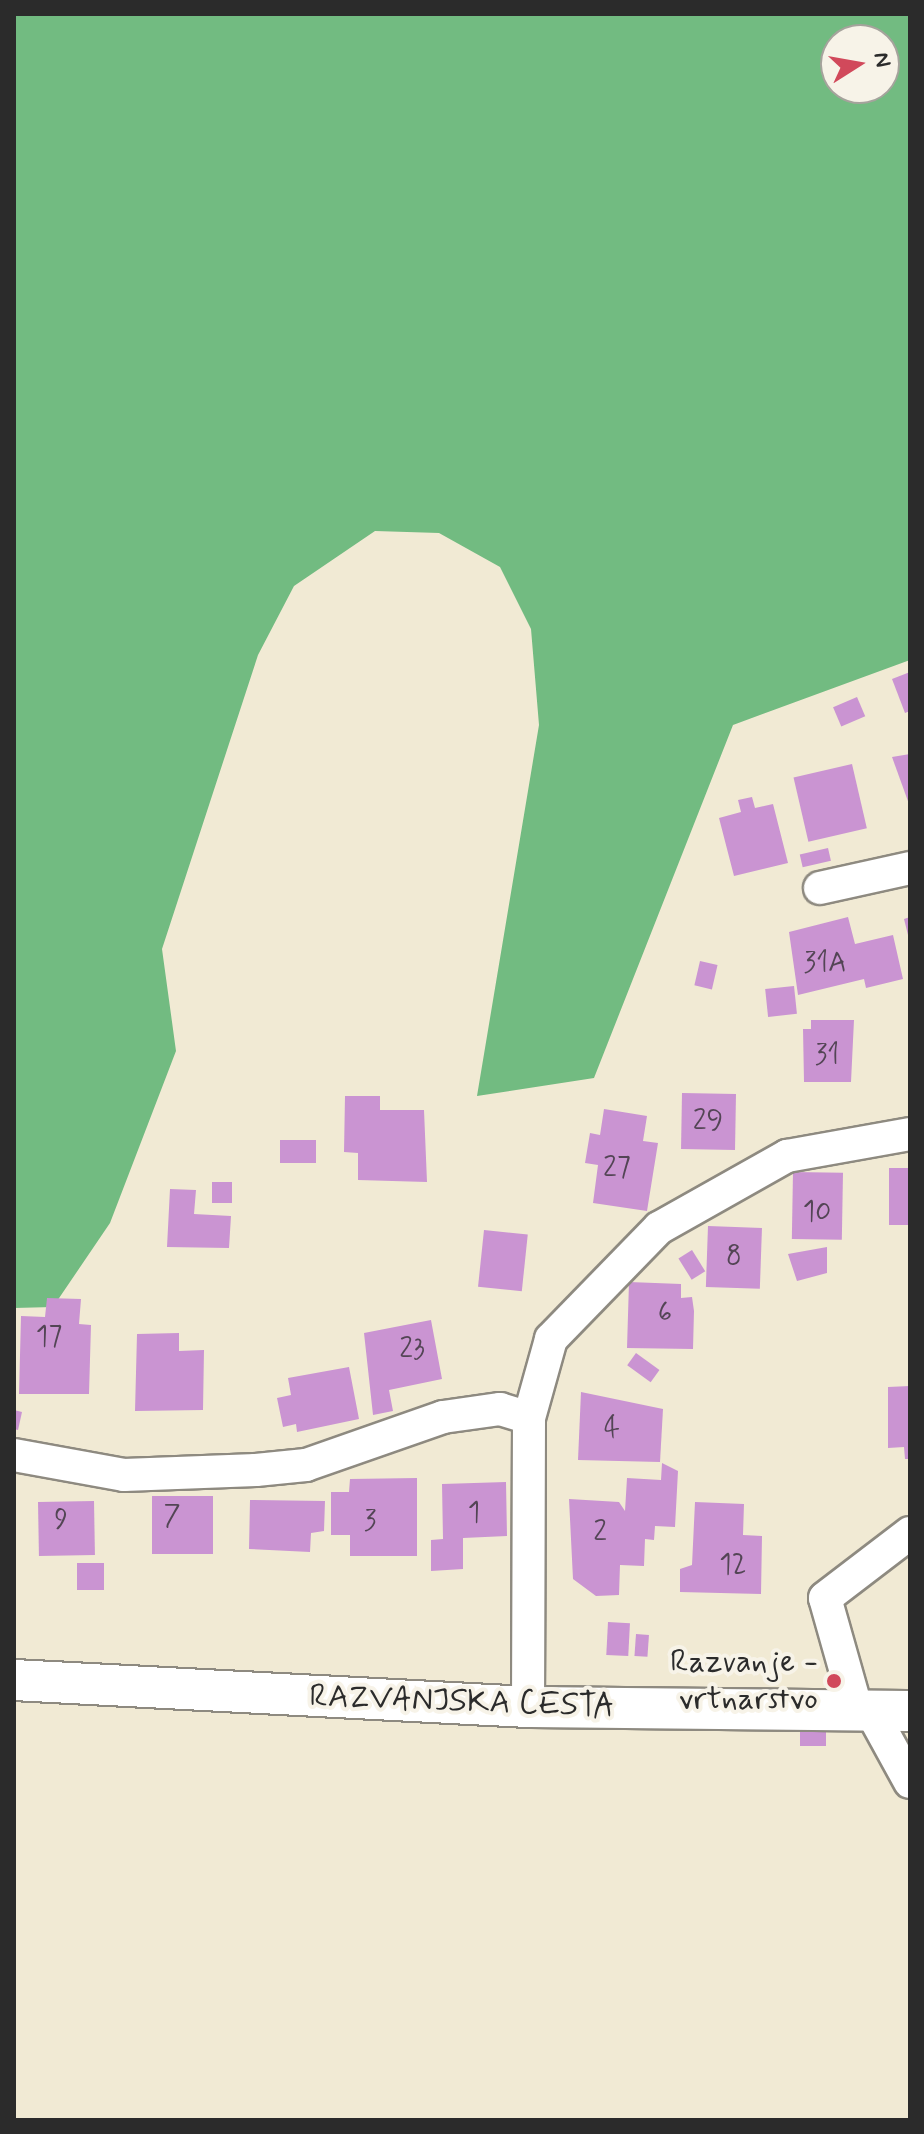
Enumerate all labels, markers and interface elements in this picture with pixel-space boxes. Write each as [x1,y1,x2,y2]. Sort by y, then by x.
north arrow [820,24,900,104]
text: N [866,50,897,70]
house number: 31A [803,947,847,981]
house number: 31 [815,1039,839,1073]
house number: 29 [693,1105,723,1139]
house number: 27 [603,1152,631,1186]
house number: 10 [803,1196,831,1230]
house number: 8 [726,1240,742,1274]
house number: 6 [658,1297,672,1331]
house number: 17 [36,1321,62,1355]
house number: 23 [399,1333,425,1367]
house number: 4 [604,1412,620,1446]
house number: 1 [468,1497,480,1531]
house number: 7 [164,1500,180,1534]
house number: 9 [54,1504,68,1538]
house number: 3 [364,1505,376,1539]
house number: 2 [593,1516,607,1550]
house number: 12 [719,1549,747,1583]
place label: Razvanje - vrtnarstvo [670,1644,818,1719]
marker: Razvanje - vrtnarstvo [825,1672,843,1690]
street label: RAZVANJSKA CESTA [309,1677,615,1727]

